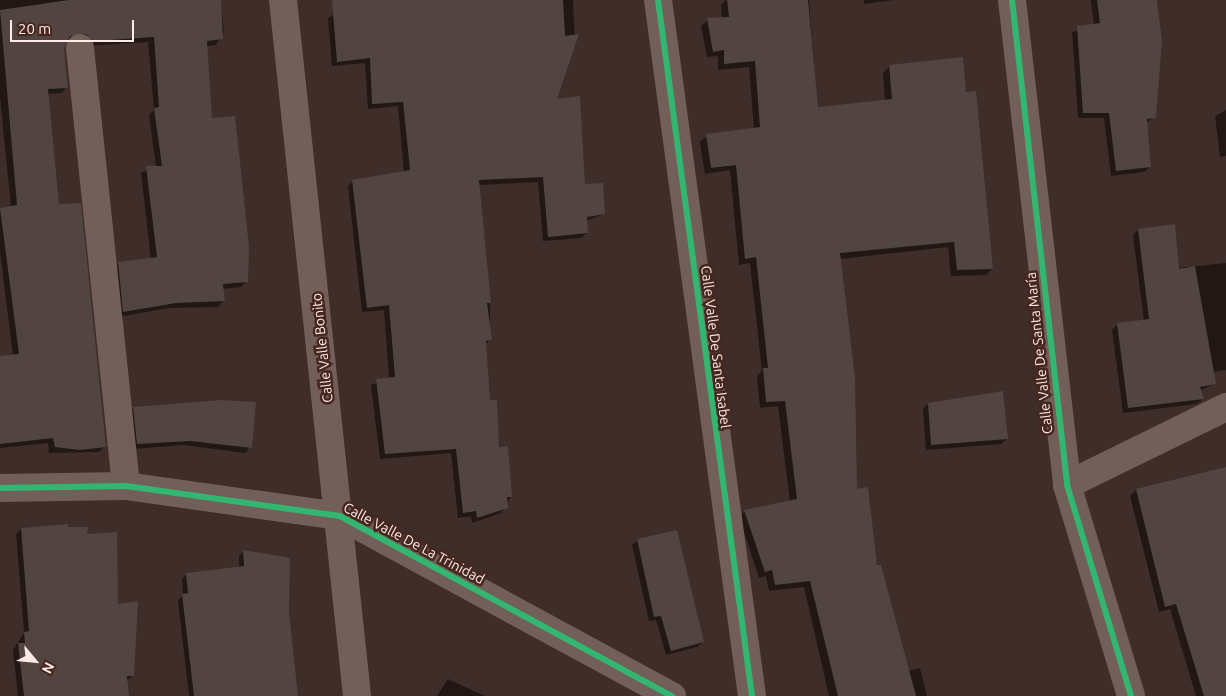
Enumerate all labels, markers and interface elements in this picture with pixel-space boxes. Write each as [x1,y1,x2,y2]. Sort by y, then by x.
scale bar [12,10,136,42]
text: 20 m [18,20,51,37]
street label: Calle Valle De Santa Isabel [698,265,734,429]
street label: Calle Valle De Santa María [1022,271,1056,435]
street label: Calle Valle Bonito [308,292,336,404]
street label: Calle Valle De La Trinidad [341,499,487,587]
north arrow [10,636,60,686]
text: N [39,660,58,676]

